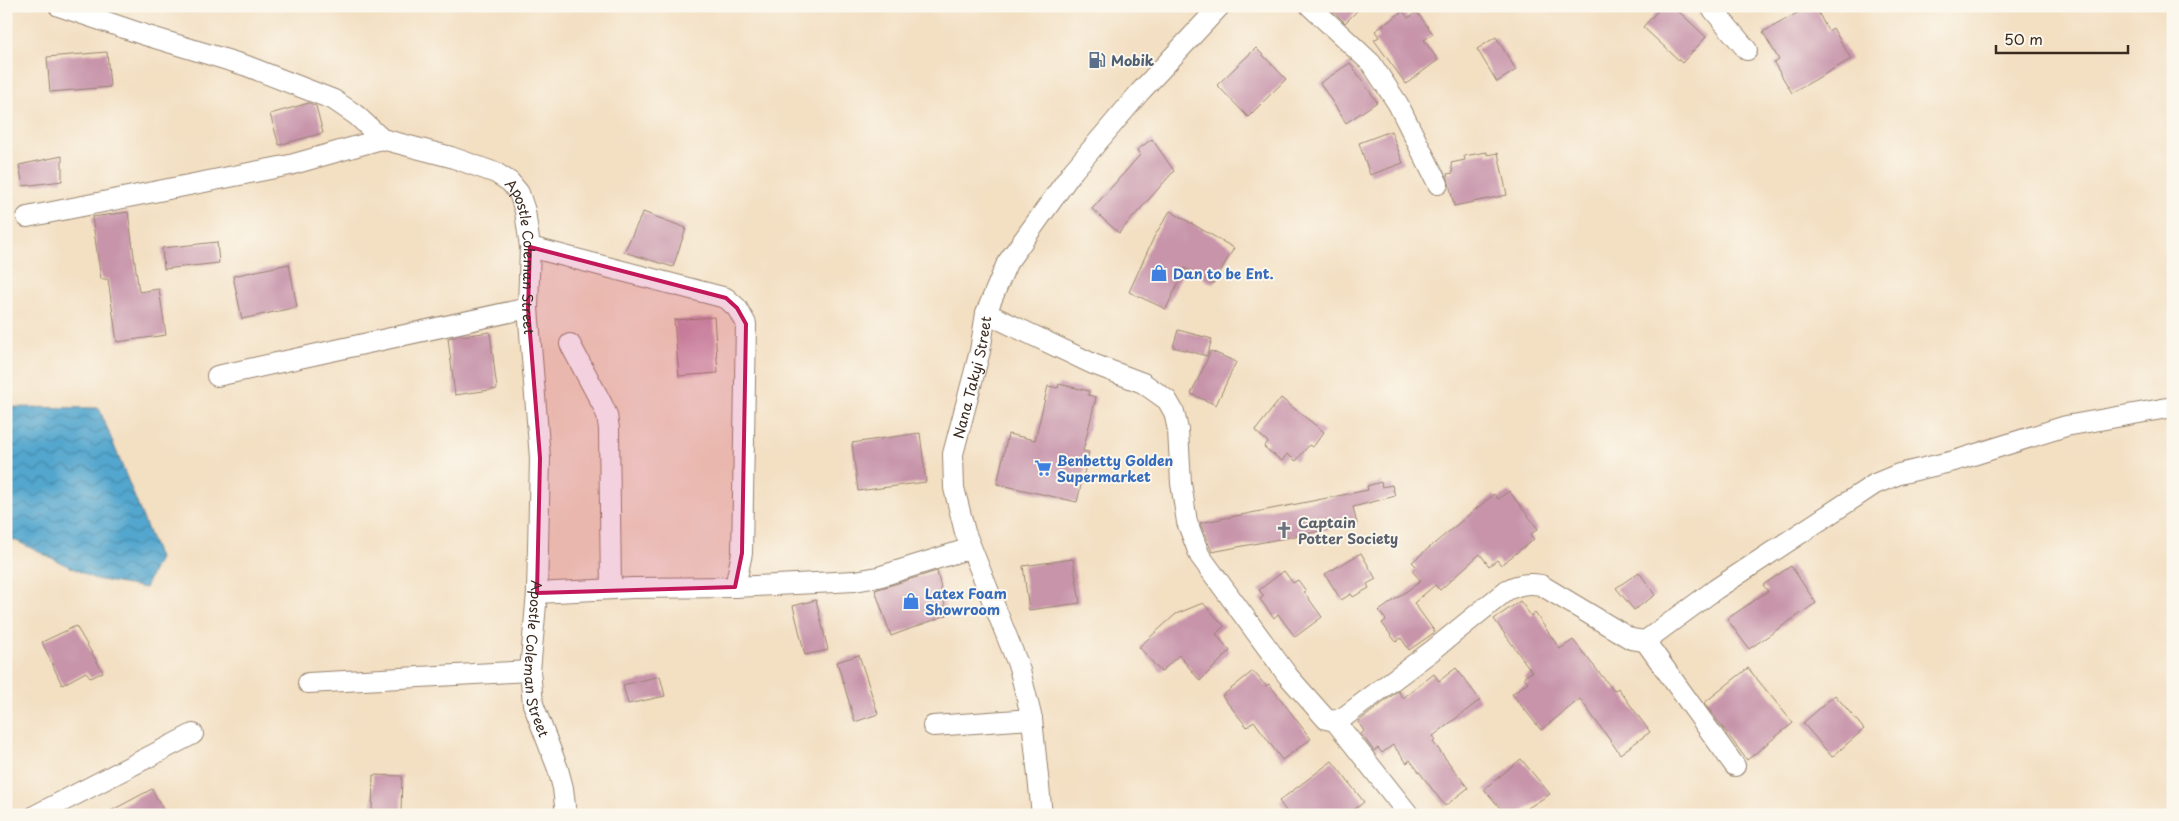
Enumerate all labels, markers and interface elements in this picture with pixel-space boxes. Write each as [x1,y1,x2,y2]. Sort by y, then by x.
scale bar [1996,22,2129,54]
text: 50 m [2004,27,2043,50]
fuel station icon: Mobik [1087,50,1107,70]
place label: Mobik [1111,50,1155,71]
street label: Apostle Coleman Street [501,174,541,335]
shop icon: Dan to be Ent. [1149,263,1169,283]
place label: Dan to be Ent. [1173,263,1274,284]
street label: Nana Takyi Street [947,314,996,441]
place label: Benbetty Golden Supermarket [1057,450,1173,487]
supermarket icon: Benbetty Golden Supermarket [1033,458,1053,478]
place label: Captain Potter Society [1298,512,1398,549]
church icon: Captain Potter Society [1274,520,1294,540]
street label: Apostle Coleman Street [519,580,555,740]
place label: Latex Foam Showroom [925,583,1007,620]
shop icon: Latex Foam Showroom [901,591,921,611]

